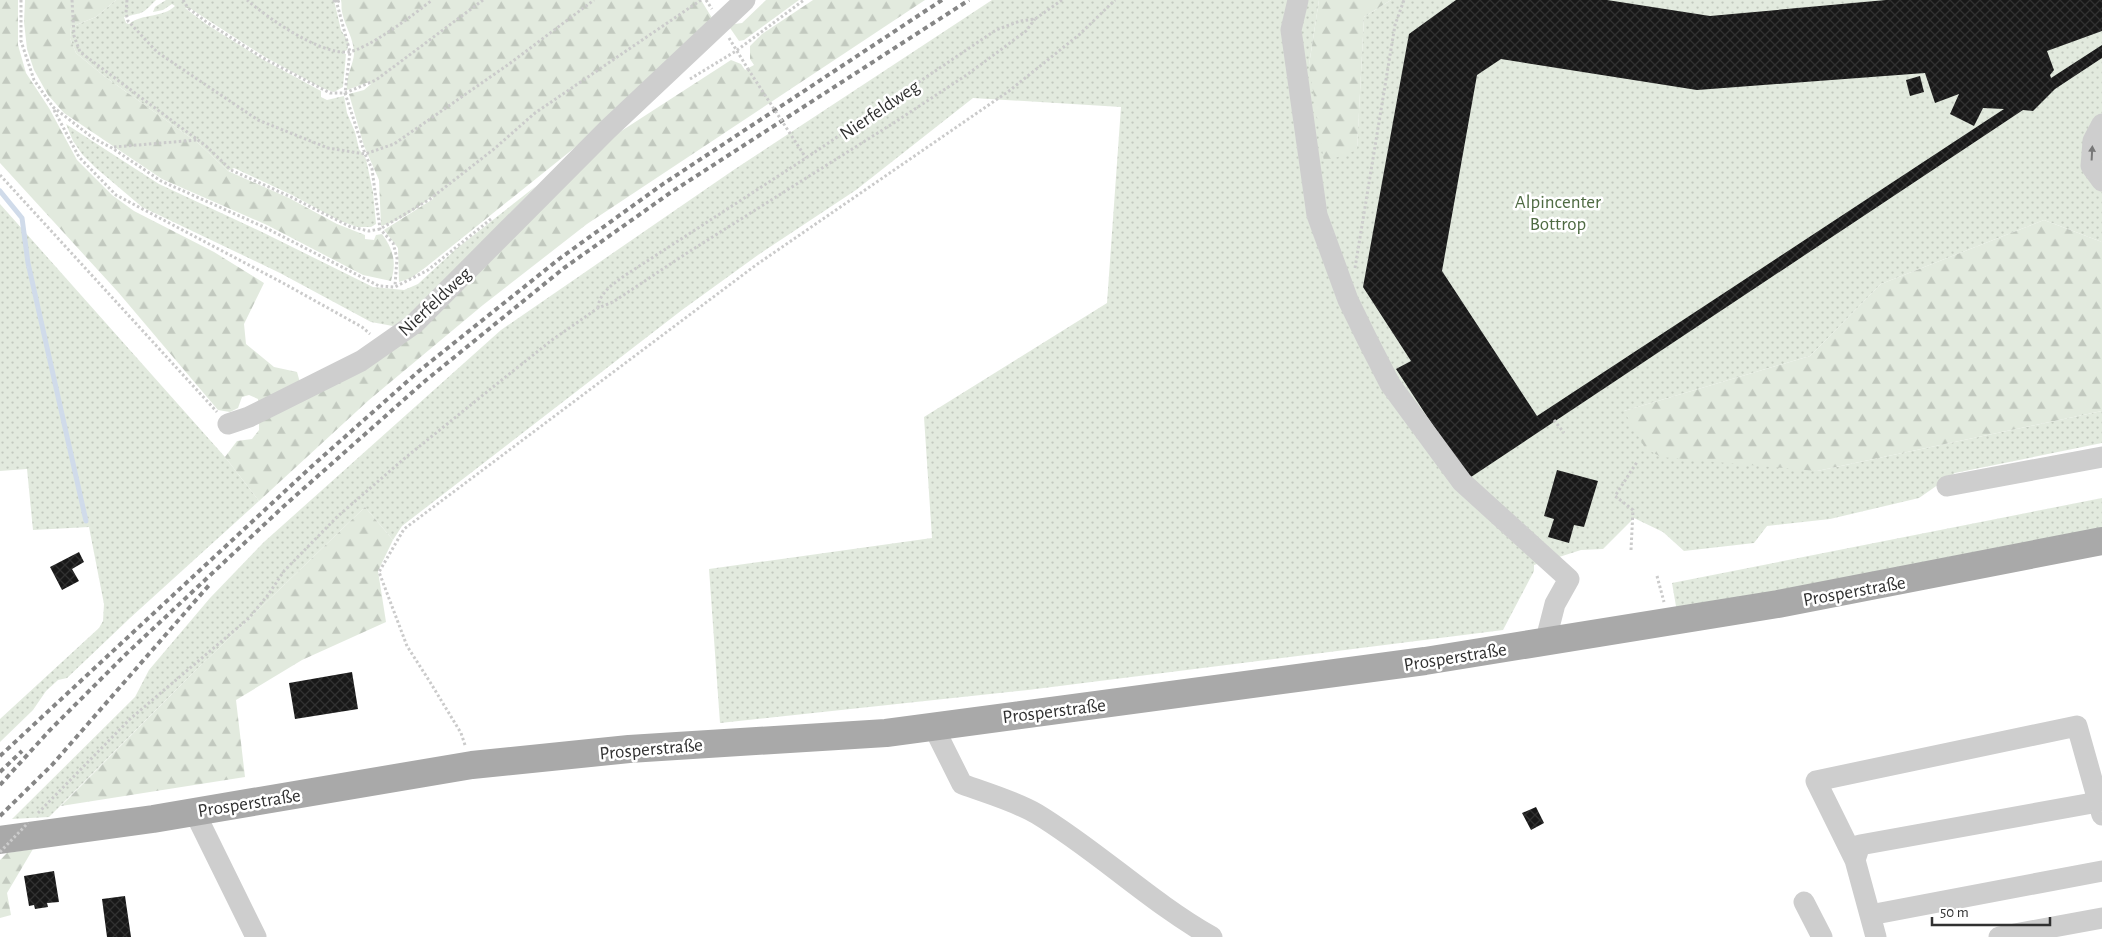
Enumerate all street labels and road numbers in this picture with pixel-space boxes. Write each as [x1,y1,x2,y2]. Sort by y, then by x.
street label: Nierfeldweg [837,76,924,144]
street label: Nierfeldweg [395,263,476,340]
street label: Prosperstraße [1802,573,1907,610]
street label: Prosperstraße [1403,640,1508,675]
street label: Prosperstraße [1002,696,1107,727]
street label: Prosperstraße [599,736,704,763]
street label: Prosperstraße [197,786,302,821]

